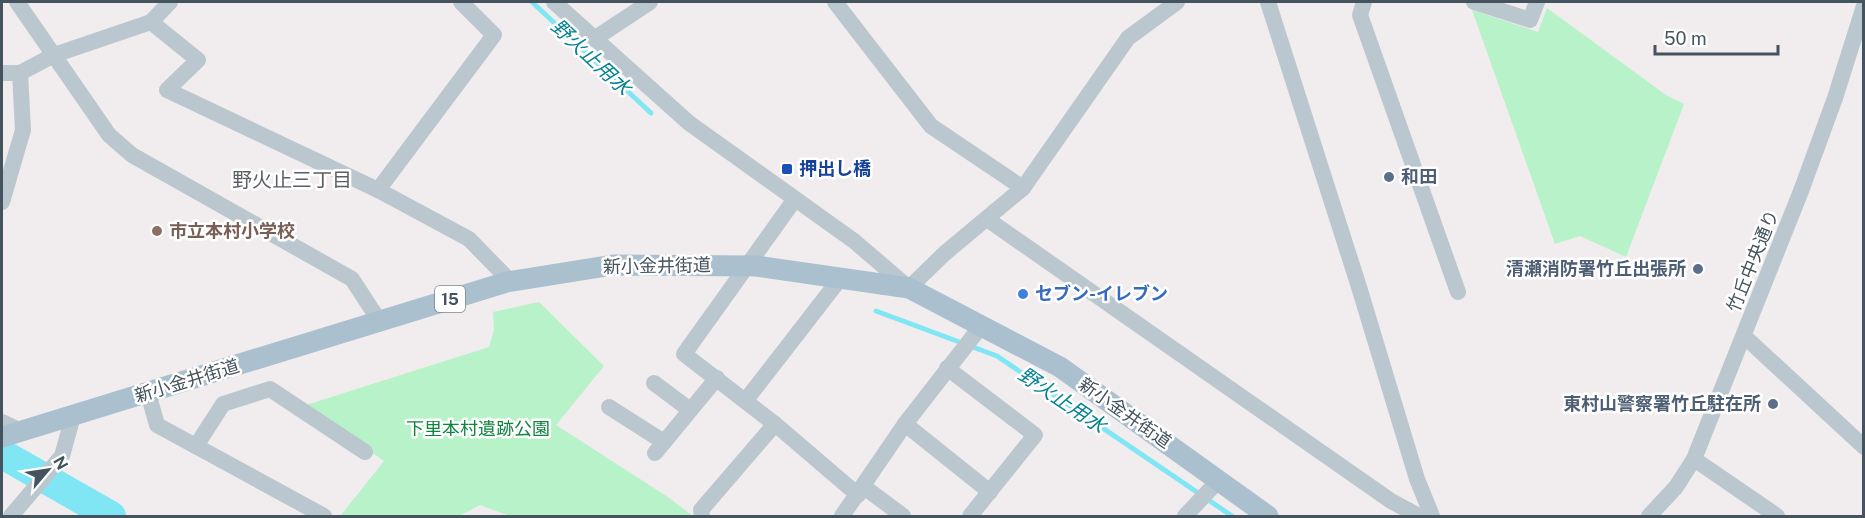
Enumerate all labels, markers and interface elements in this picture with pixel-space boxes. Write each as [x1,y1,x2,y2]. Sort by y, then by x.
water label: 野火止用水 [546,14,637,101]
scale bar [1655,18,1778,56]
text: 50 m [1664,28,1707,49]
place label: 押出し橋 [799,158,871,179]
marker: 押出し橋 [780,162,794,176]
place label: 和田 [1401,166,1437,187]
district label: 野火止三丁目 [232,168,352,192]
marker: 和田 [1382,170,1396,184]
street label: 竹丘中央通り [1723,207,1783,315]
place label: 市立本村小学校 [169,220,295,241]
marker: 市立本村小学校 [150,224,164,238]
street label: 新小金井街道 [603,254,711,277]
place label: 清瀬消防署竹丘出張所 [1506,258,1686,279]
marker: 清瀬消防署竹丘出張所 [1691,262,1705,276]
place label: セブン-イレブン [1035,283,1168,304]
road number: 15 [435,286,465,312]
marker: セブン-イレブン [1016,287,1030,301]
street label: 新小金井街道 [132,355,242,406]
water label: 野火止用水 [1014,362,1112,439]
street label: 新小金井街道 [1075,373,1176,452]
place label: 東村山警察署竹丘駐在所 [1563,393,1761,414]
marker: 東村山警察署竹丘駐在所 [1766,397,1780,411]
park label: 下里本村遺跡公園 [406,418,550,439]
north arrow [18,440,78,500]
text: N [49,453,72,473]

